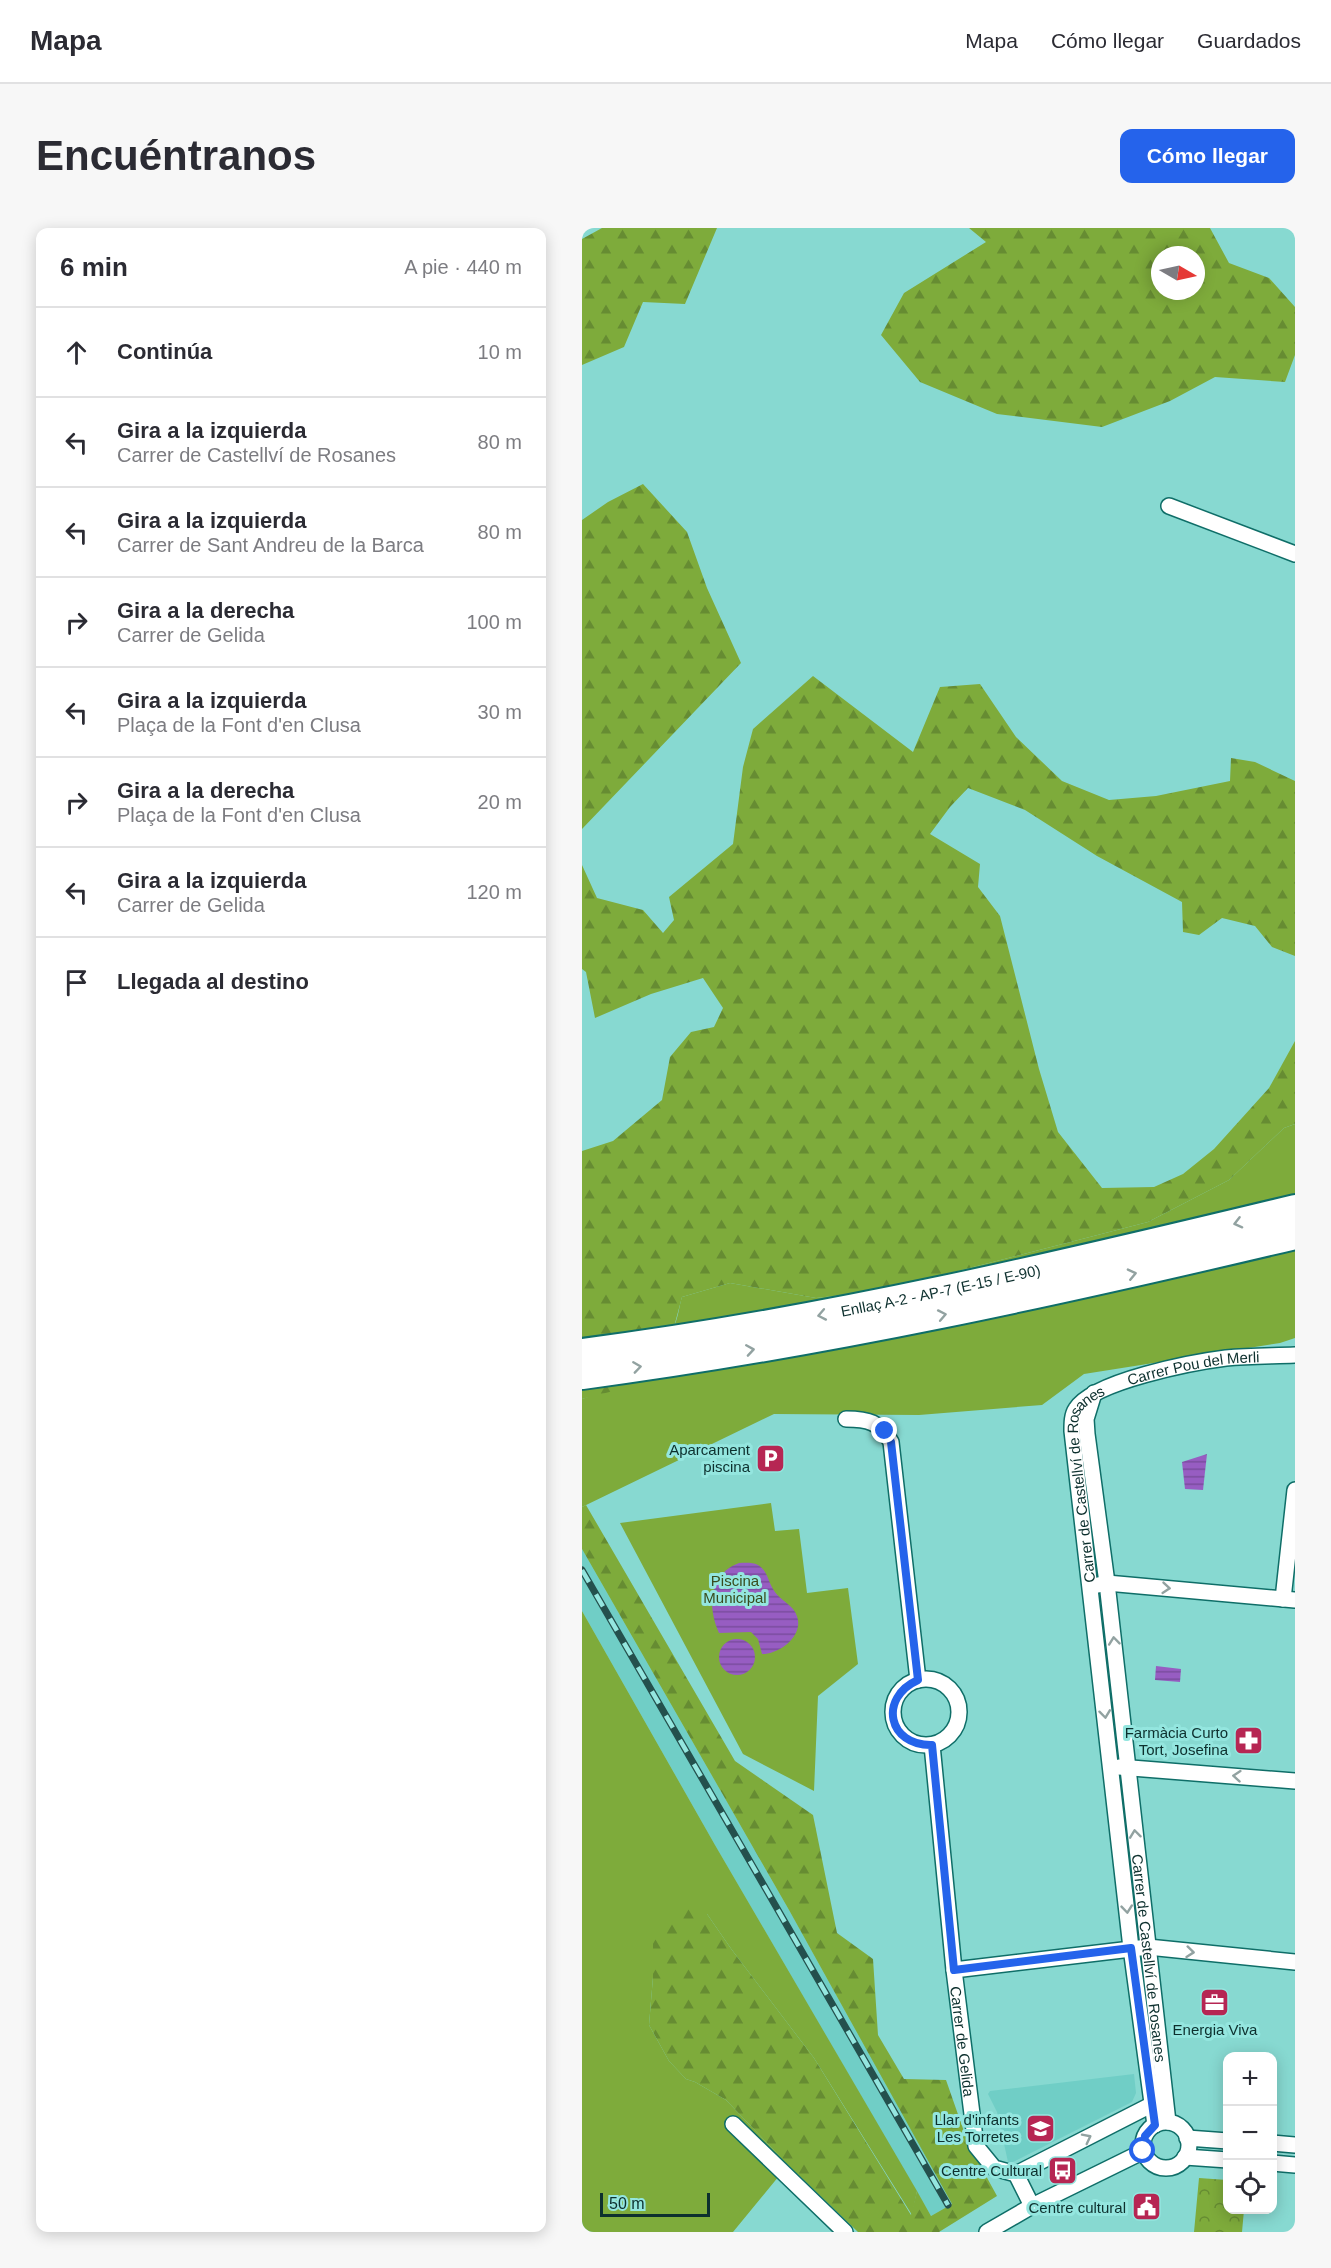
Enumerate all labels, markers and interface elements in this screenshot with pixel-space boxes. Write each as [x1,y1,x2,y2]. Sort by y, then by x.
text: Mapa [30,25,102,56]
text: Mapa [965,29,1018,52]
text: Cómo llegar [1051,29,1164,52]
text: Guardados [1197,29,1301,52]
button: Cómo llegar [1120,129,1295,183]
text: Encuéntranos [36,132,316,179]
north arrow [1151,246,1205,300]
text: 6 min [60,252,128,282]
text: A pie · 440 m [404,256,522,278]
icon: ahead [60,336,93,369]
text: Continúa [117,339,212,364]
text: 10 m [478,341,522,363]
text: Gira a la izquierda [117,418,307,443]
icon: left [60,426,93,459]
text: 80 m [478,431,522,453]
text: Carrer de Castellví de Rosanes [117,444,396,466]
text: Gira a la izquierda [117,508,307,533]
icon: left [60,516,93,549]
text: 80 m [478,521,522,543]
text: Carrer de Sant Andreu de la Barca [117,534,424,556]
text: Gira a la derecha [117,598,294,623]
icon: right [60,606,93,639]
text: 100 m [466,611,522,633]
text: Carrer de Gelida [117,624,265,646]
text: Gira a la izquierda [117,688,307,713]
icon: left [60,696,93,729]
text: 30 m [478,701,522,723]
text: Plaça de la Font d'en Clusa [117,714,361,736]
text: Gira a la derecha [117,778,294,803]
icon: right [60,786,93,819]
text: 20 m [478,791,522,813]
text: Plaça de la Font d'en Clusa [117,804,361,826]
text: Gira a la izquierda [117,868,307,893]
icon: left [60,876,93,909]
text: 120 m [466,881,522,903]
text: Carrer de Gelida [117,894,265,916]
icon: arrive [60,966,93,999]
text: Llegada al destino [117,969,309,994]
one-way arrow [1233,1216,1243,1229]
street label: Enllaç A-2 - AP-7 (E-15 / E-90) [839,1261,1042,1319]
one-way arrow [1127,1268,1137,1281]
one-way arrow [817,1308,827,1321]
one-way arrow [936,1309,946,1322]
one-way arrow [744,1344,754,1357]
street label: Carrer Pou del Merli [1125,1348,1260,1388]
one-way arrow [632,1362,642,1374]
street label: Carrer de Castellví de Rosanes [1063,1382,1107,1584]
route end [871,1417,897,1443]
place label: Aparcament piscina [669,1441,751,1475]
parking icon: Aparcament piscina [755,1442,787,1474]
park label: Piscina Municipal [703,1572,767,1606]
one-way arrow [1161,1581,1170,1594]
one-way arrow [1108,1636,1120,1645]
one-way arrow [1098,1709,1110,1718]
place label: Farmàcia Curto Tort, Josefina [1125,1724,1229,1758]
pharmacy icon: Farmàcia Curto Tort, Josefina [1233,1725,1265,1757]
one-way arrow [1232,1770,1241,1783]
one-way arrow [1129,1830,1141,1839]
street label: Carrer de Castellví de Rosanes [1129,1853,1170,2063]
one-way arrow [1120,1905,1133,1914]
one-way arrow [1185,1945,1194,1958]
street label: Carrer de Gelida [948,1985,978,2098]
office icon: Energia Viva [1199,1986,1231,2018]
place label: Energia Viva [1173,2021,1258,2038]
map controls [1223,2052,1277,2214]
button: + [1223,2052,1277,2106]
button: − [1223,2106,1277,2160]
place label: Llar d'infants Les Torretes [934,2111,1019,2145]
school or university icon: Llar d'infants Les Torretes [1024,2112,1056,2144]
one-way arrow [1080,2134,1091,2145]
route start [1129,2137,1155,2163]
bus stop icon: Centre Cultural [1047,2154,1079,2186]
button: locate [1223,2160,1277,2214]
place label: Centre Cultural [941,2162,1042,2179]
scale bar [600,2190,710,2218]
public building icon: Centre cultural [1131,2191,1163,2223]
text: 50 m [609,2195,645,2212]
place label: Centre cultural [1028,2199,1126,2216]

